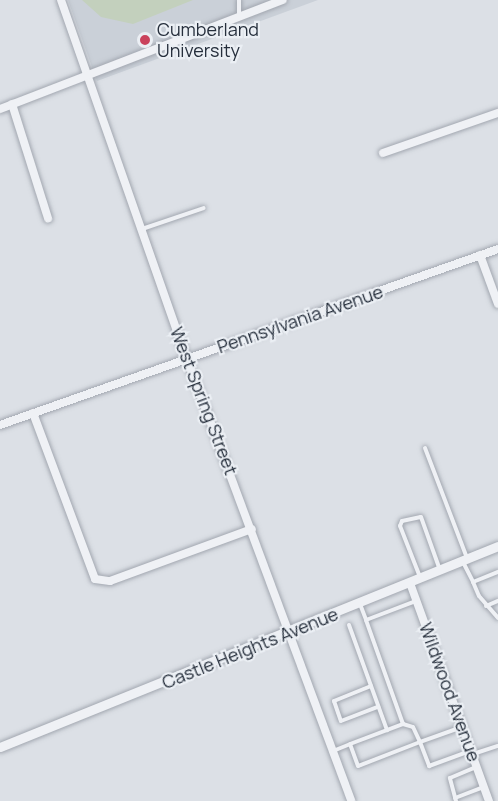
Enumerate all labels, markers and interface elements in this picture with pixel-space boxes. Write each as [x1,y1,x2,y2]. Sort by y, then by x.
place label: Cumberland University [157,19,259,62]
marker: Cumberland University [138,33,152,47]
street label: Pennsylvania Avenue [214,280,386,358]
street label: West Spring Street [166,324,242,478]
street label: Castle Heights Avenue [159,603,341,693]
street label: Wildwood Avenue [415,620,485,764]

